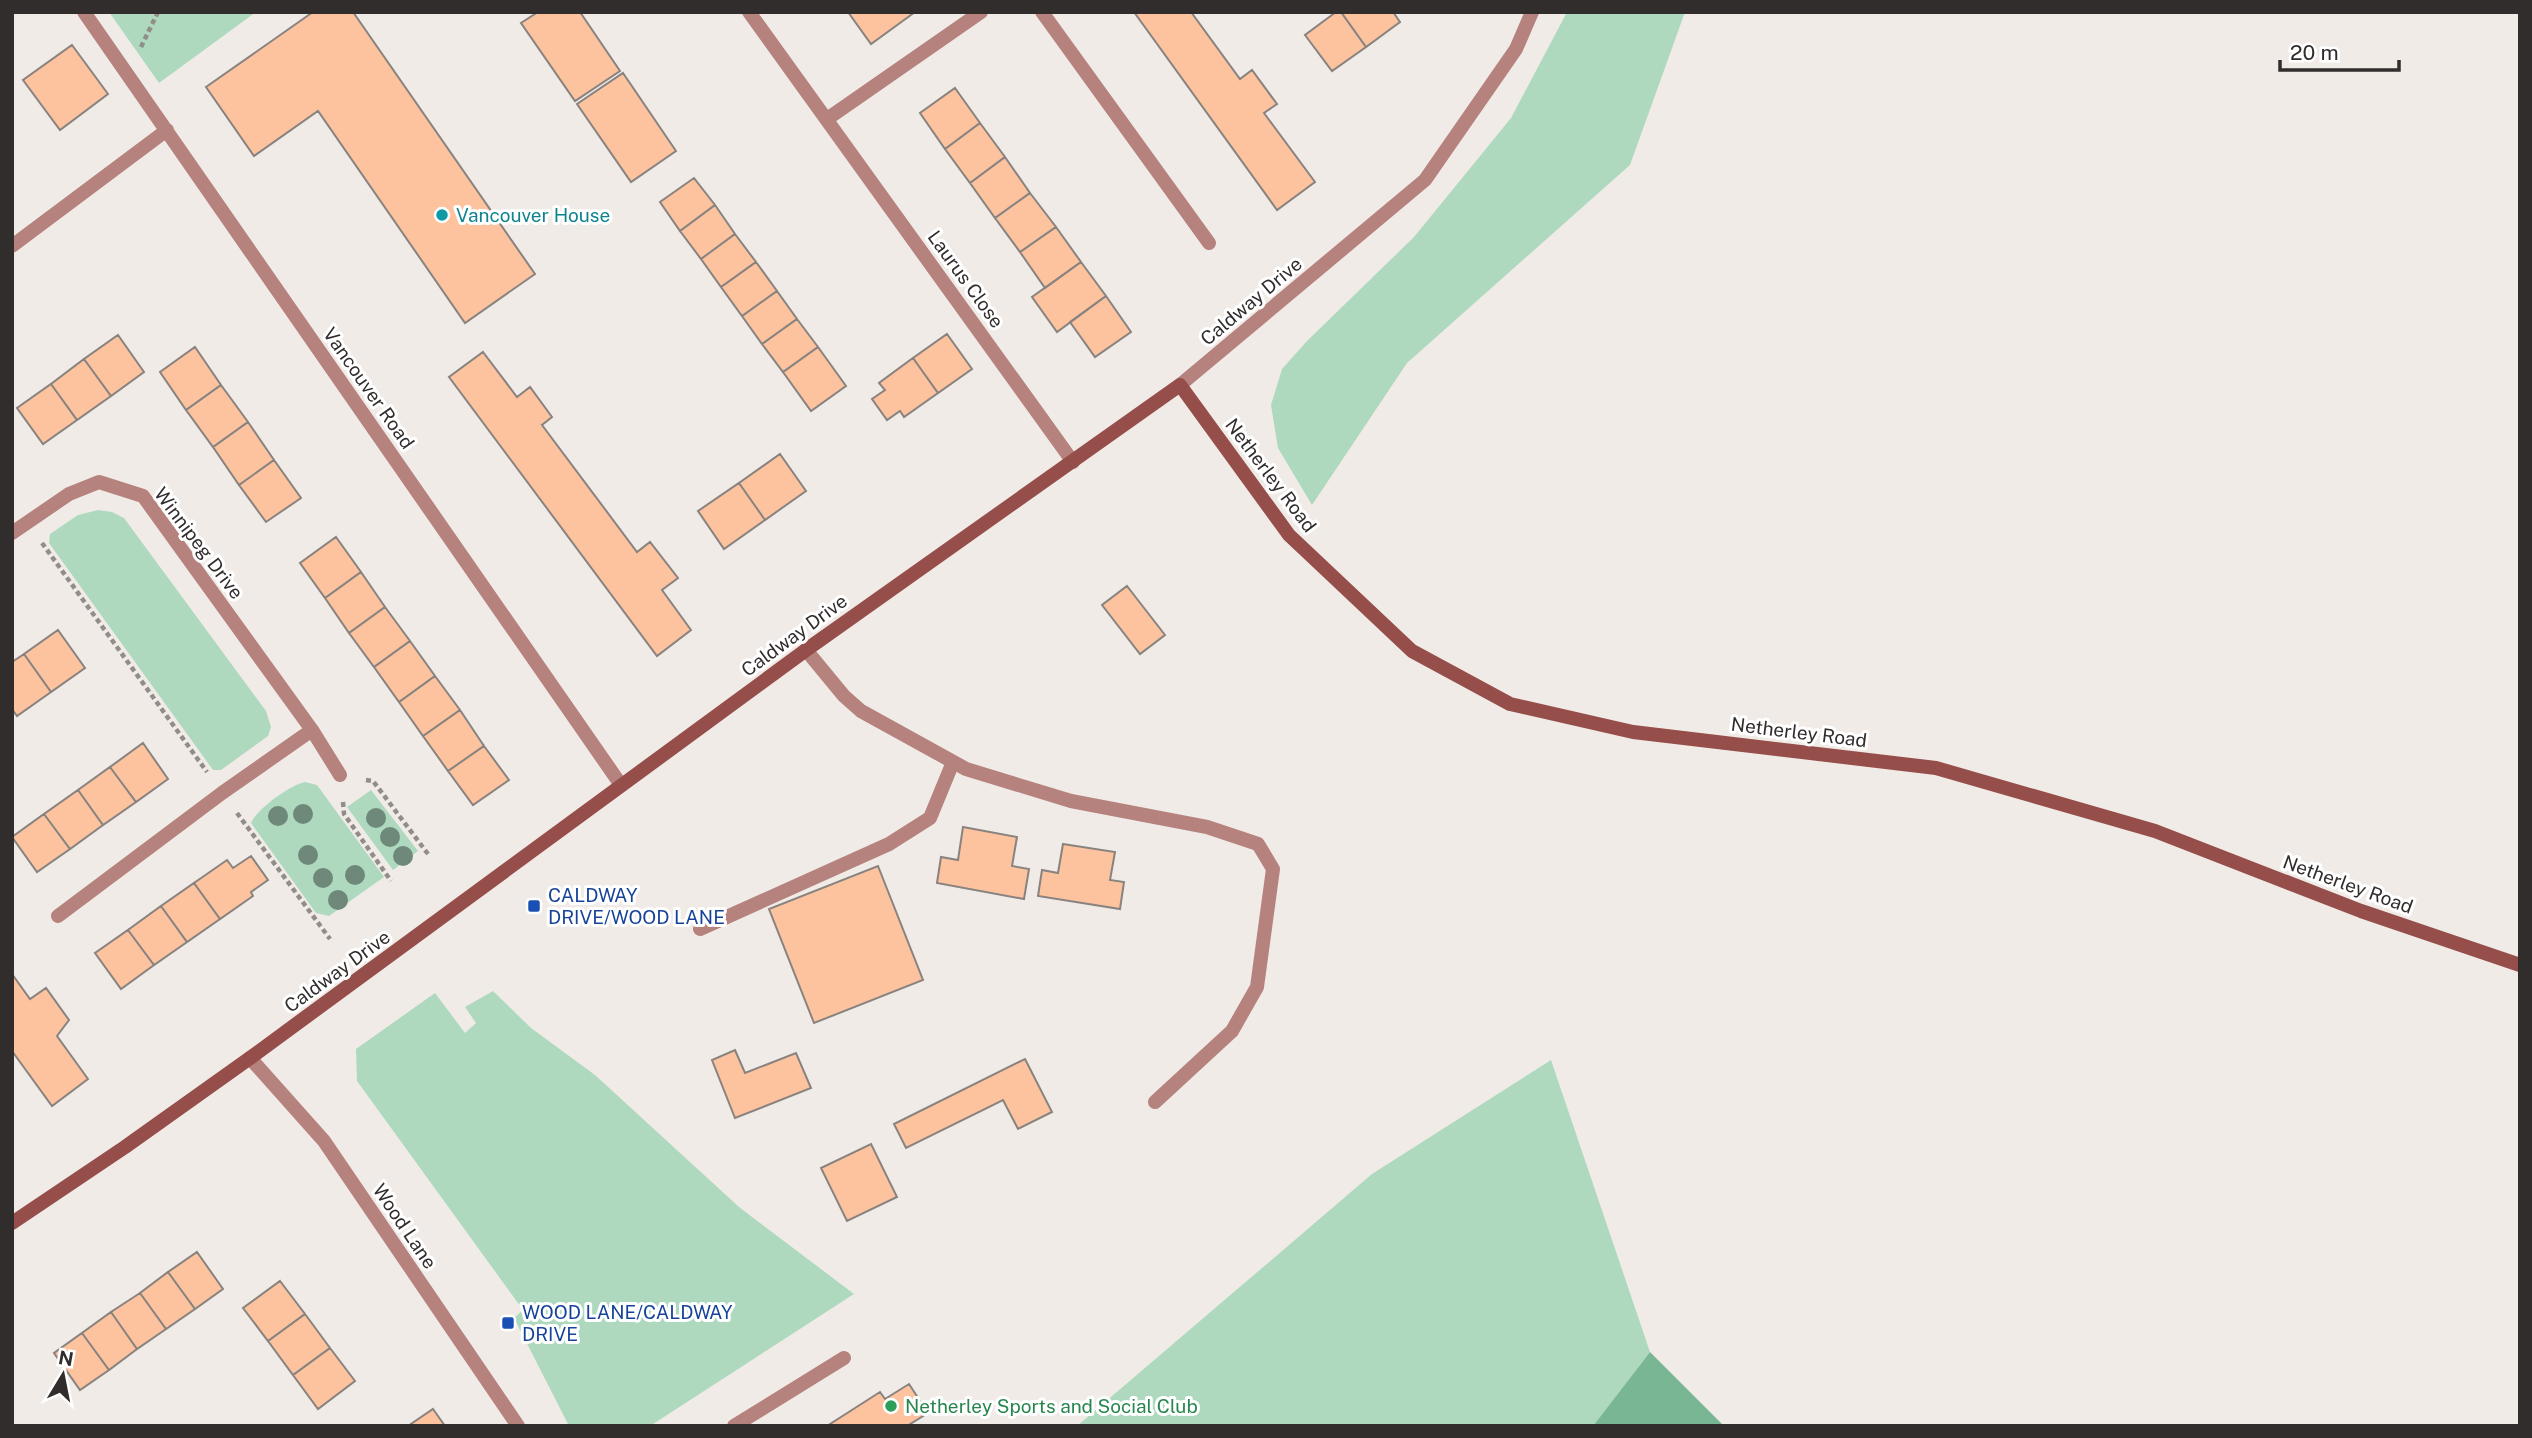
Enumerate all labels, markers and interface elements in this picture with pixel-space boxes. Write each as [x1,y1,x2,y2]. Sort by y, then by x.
scale bar [2280,28,2399,72]
text: 20 m [2290,40,2339,65]
place label: Vancouver House [456,204,610,226]
marker: Vancouver House [434,207,450,223]
street label: Laurus Close [923,226,1009,332]
street label: Caldway Drive [1196,252,1306,350]
street label: Vancouver Road [319,323,419,453]
street label: Netherley Road [1221,414,1321,536]
street label: Winnipeg Drive [150,483,248,603]
street label: Caldway Drive [737,589,851,681]
street label: Netherley Road [1730,713,1868,751]
street label: Netherley Road [2280,850,2416,918]
place label: CALDWAY DRIVE/WOOD LANE [548,884,725,928]
marker: CALDWAY DRIVE/WOOD LANE [526,898,542,914]
street label: Caldway Drive [280,925,394,1017]
street label: Wood Lane [369,1179,441,1273]
place label: WOOD LANE/CALDWAY DRIVE [522,1301,733,1345]
marker: WOOD LANE/CALDWAY DRIVE [500,1315,516,1331]
north arrow [28,1340,98,1410]
text: N [57,1346,75,1370]
place label: Netherley Sports and Social Club [905,1395,1198,1417]
marker: Netherley Sports and Social Club [883,1398,899,1414]

